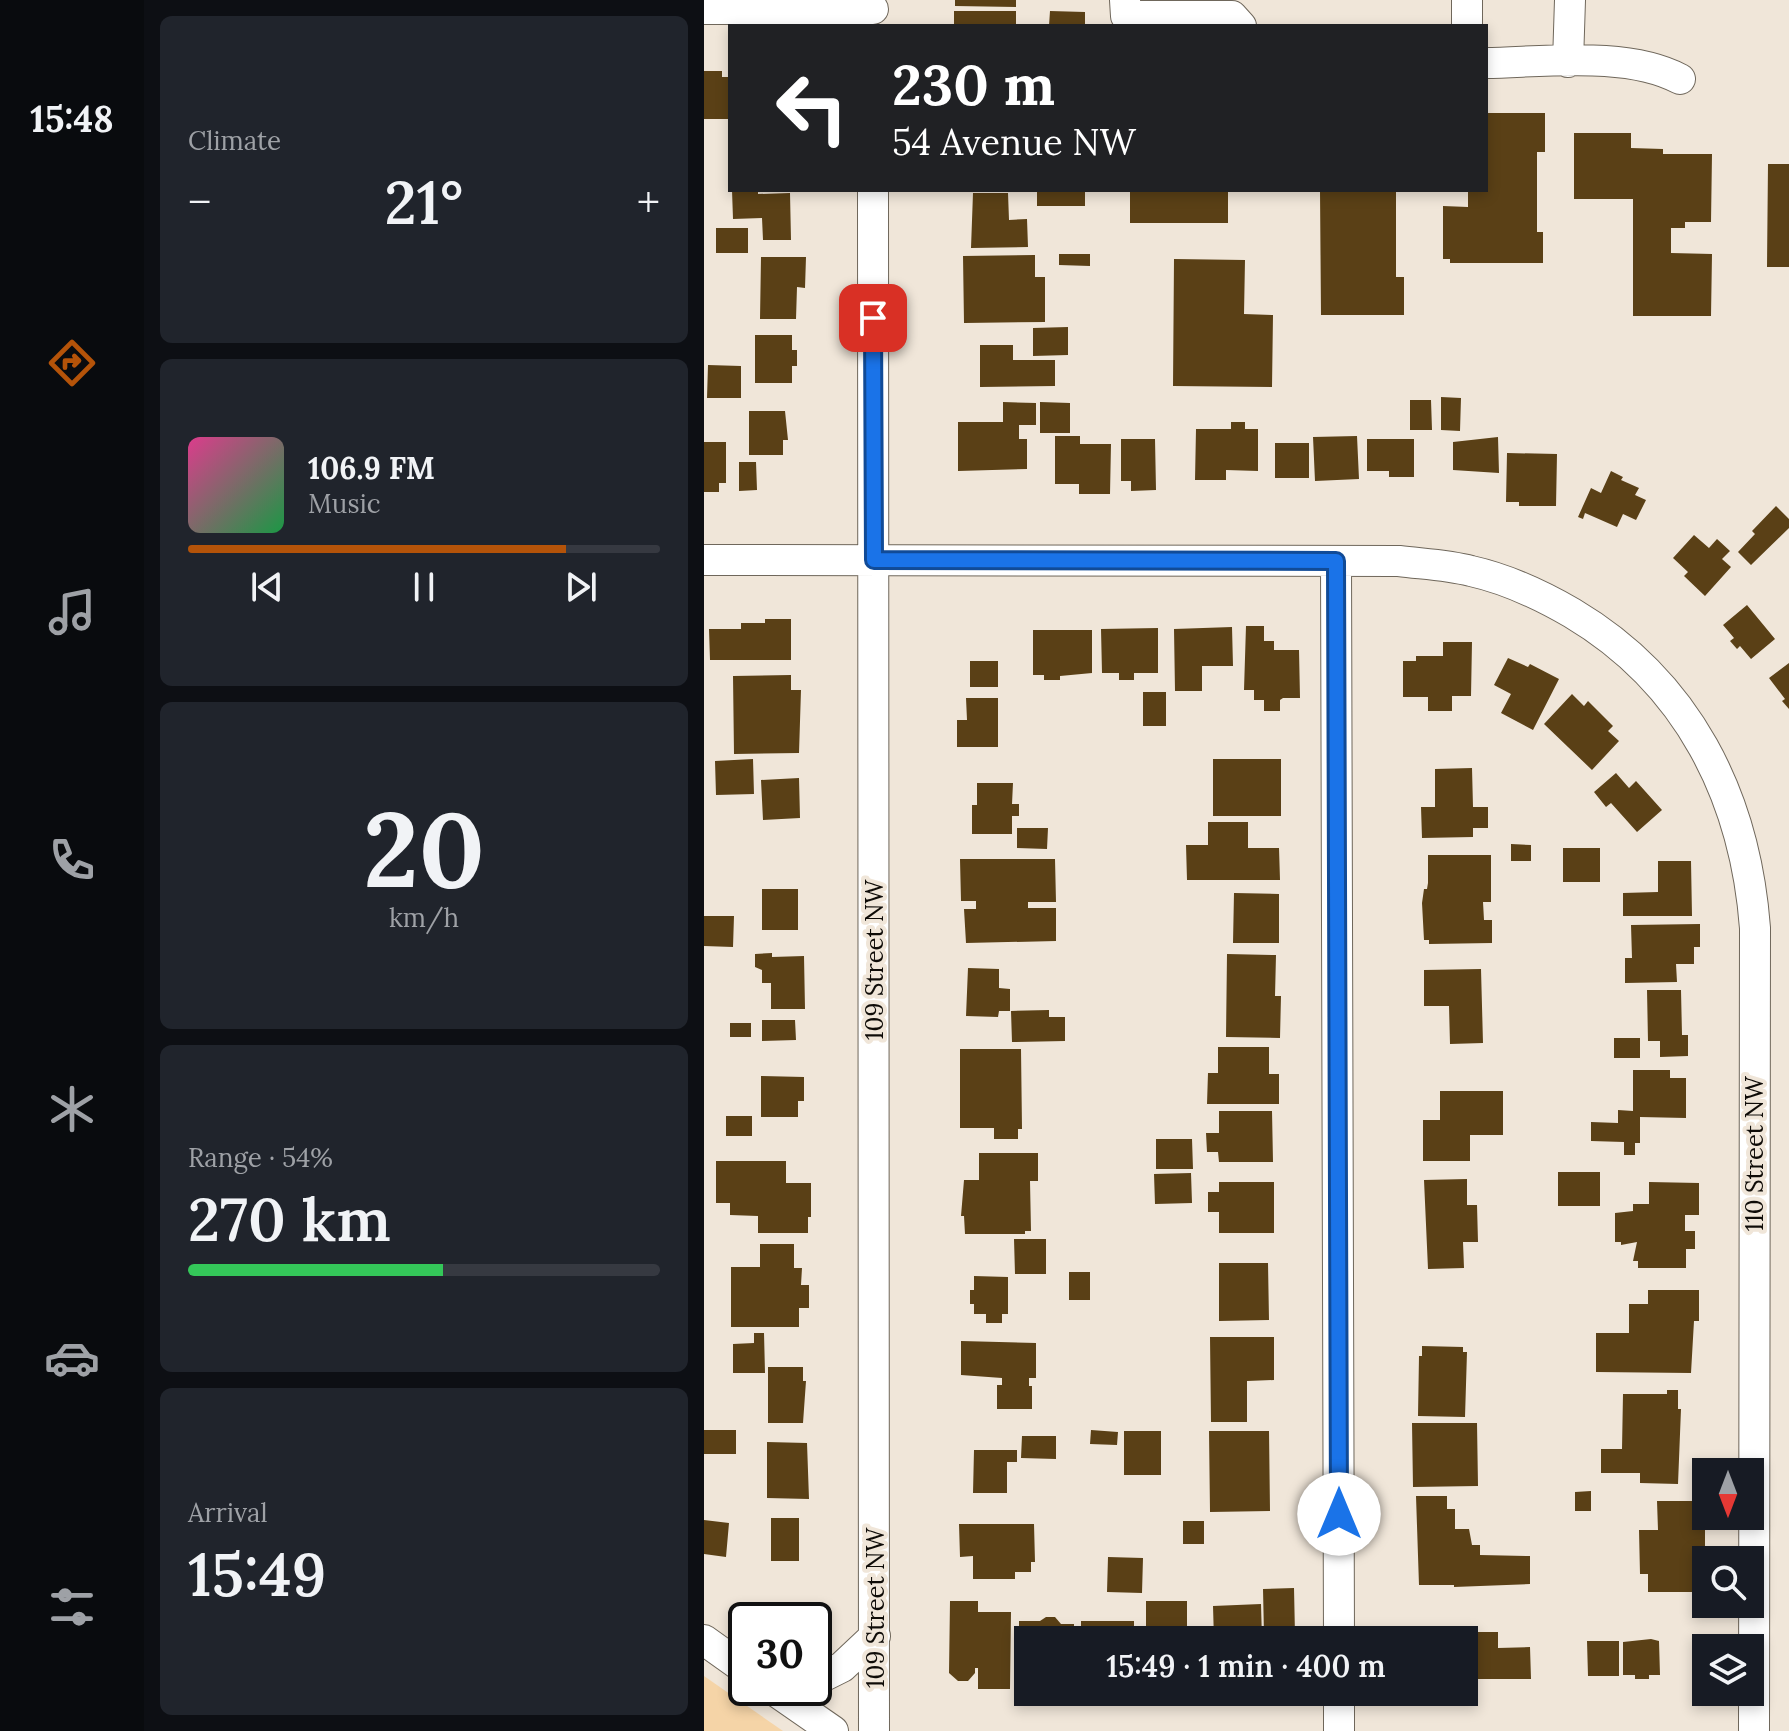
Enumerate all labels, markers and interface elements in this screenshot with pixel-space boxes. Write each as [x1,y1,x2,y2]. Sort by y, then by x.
text: 230 m [892,49,1055,120]
icon: left [760,56,864,160]
text: 15:48 [30,96,114,142]
text: 54 Avenue NW [892,119,1136,165]
text: Climate [188,124,281,157]
text: 21° [385,164,463,240]
text: − [188,174,211,230]
text: + [637,174,660,230]
pin [839,284,907,352]
icon: arrive [851,296,895,340]
icon: directions [44,335,100,391]
text: 106.9 FM [308,449,435,487]
text: Music [308,487,381,520]
icon: previous [245,565,289,609]
icon: pause [402,565,446,609]
icon: next [559,565,603,609]
icon: music [44,584,100,640]
text: 20 [363,782,485,915]
icon: phone [44,832,100,888]
street label: 109 Street NW [859,879,890,1040]
text: km/h [389,901,459,934]
street label: 110 Street NW [1739,1075,1770,1232]
icon: climate [44,1081,100,1137]
text: Range · 54% [188,1141,333,1174]
text: 270 km [188,1181,391,1257]
icon: car [44,1330,100,1386]
north arrow [1692,1458,1764,1530]
map controls [1692,1458,1764,1706]
position arrow [1297,1472,1381,1556]
text: Arrival [188,1496,267,1529]
street label: 109 Street NW [860,1527,891,1688]
text: 15:49 [188,1536,326,1612]
button: search [1692,1546,1764,1618]
icon: filters [44,1579,100,1635]
speed limit sign: 30 [728,1602,832,1706]
button: layers [1692,1634,1764,1706]
text: 15:49 · 1 min · 400 m [1106,1647,1386,1685]

